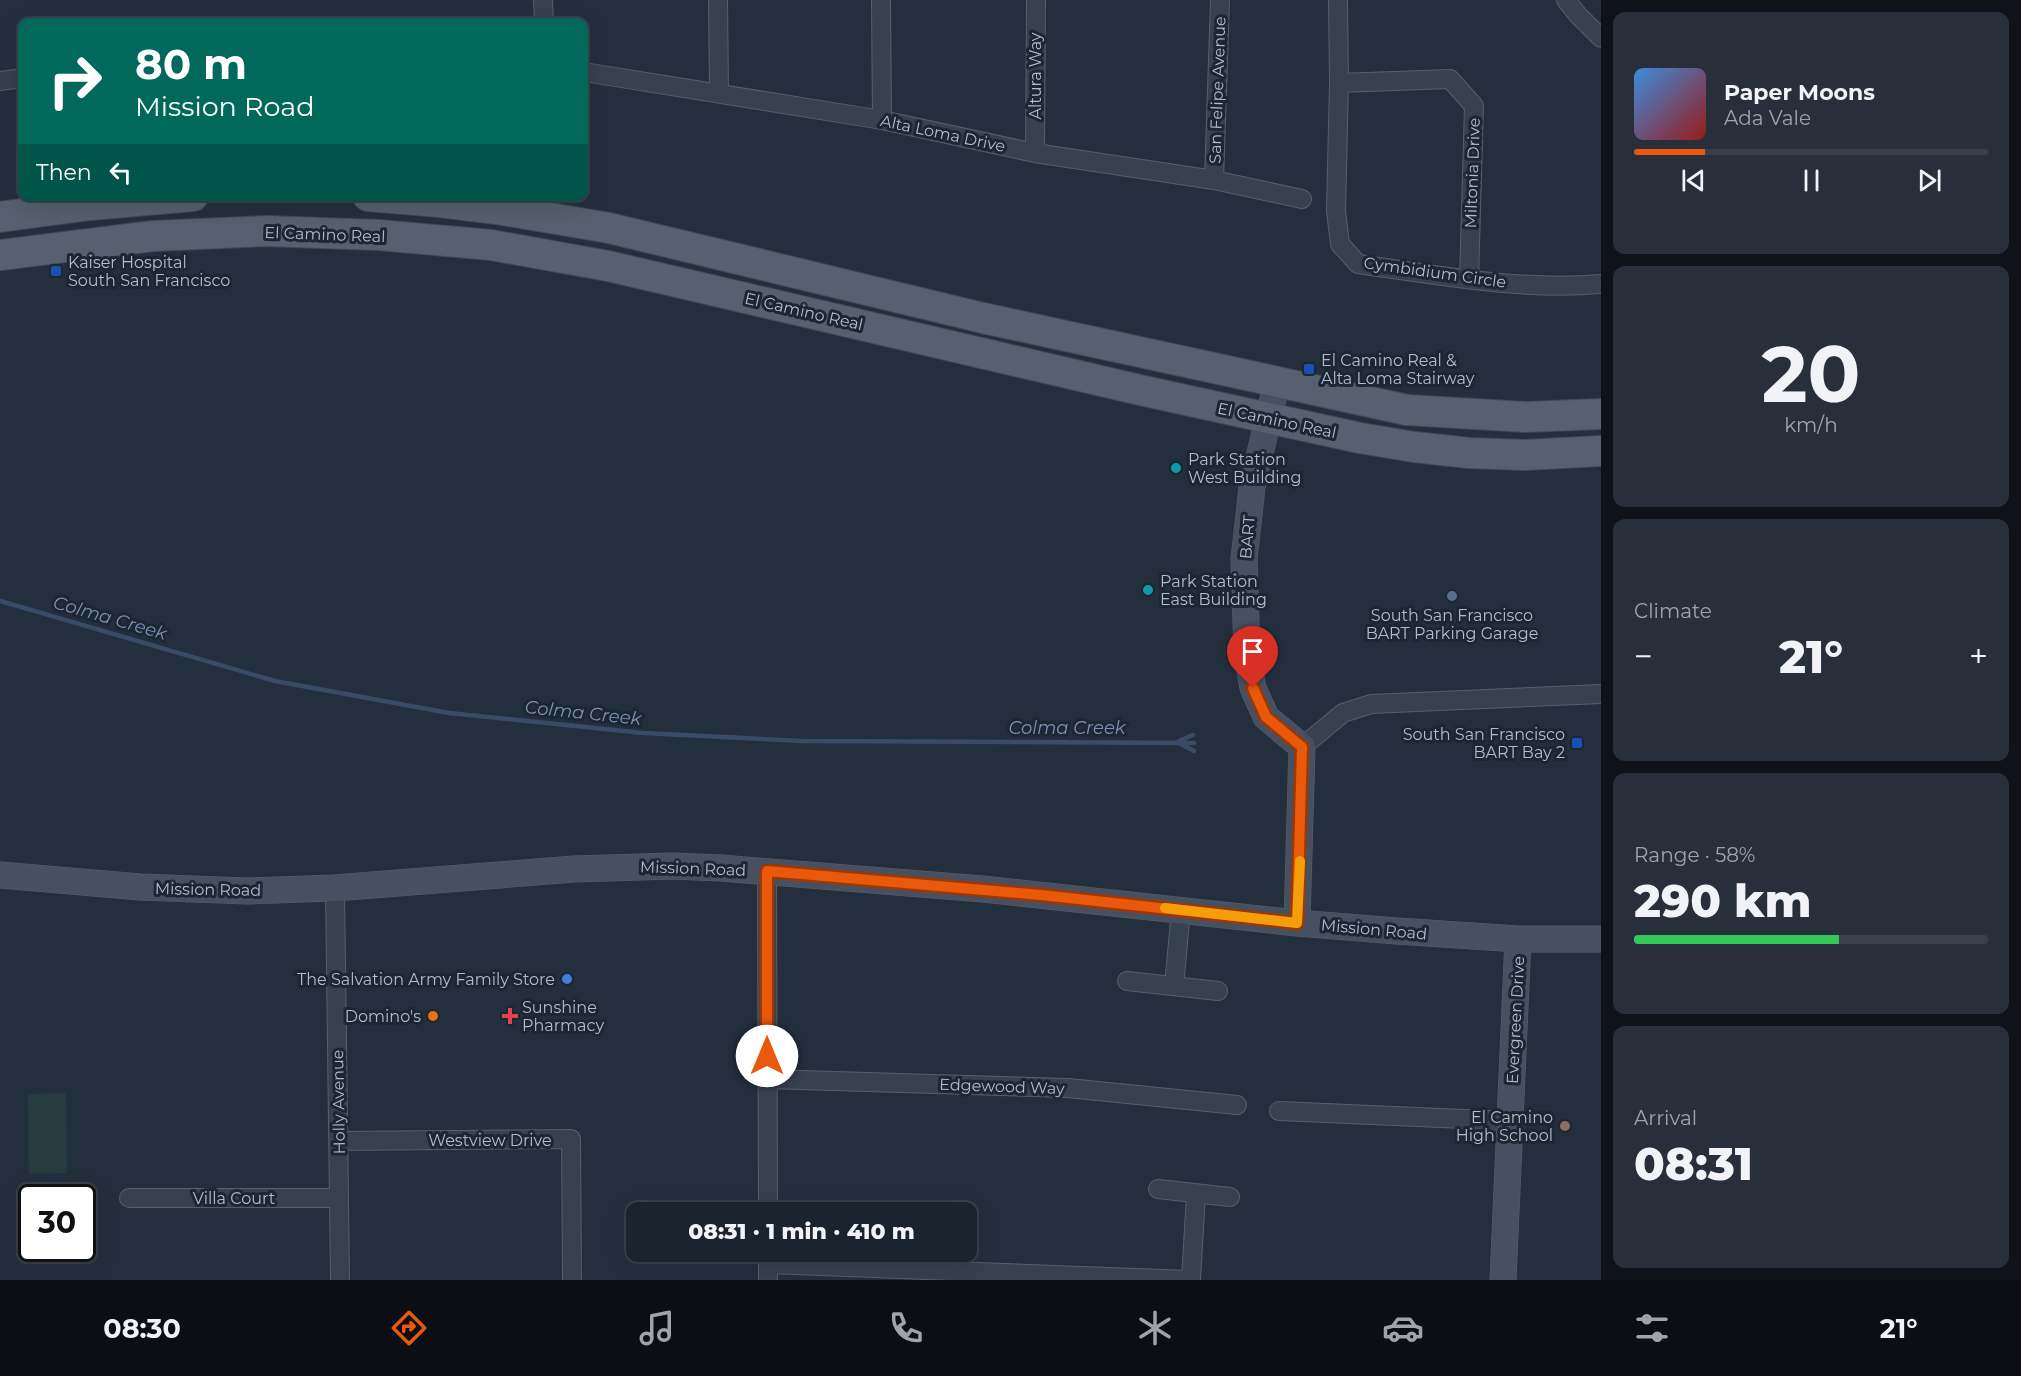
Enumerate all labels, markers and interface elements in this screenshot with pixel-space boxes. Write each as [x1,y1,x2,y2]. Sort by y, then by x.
street label: San Felipe Avenue [1205,16,1230,164]
street label: Altura Way [1026,32,1045,119]
text: 80 m [135,38,247,90]
icon: right [36,42,114,120]
text: Paper Moons [1724,79,1875,106]
text: Mission Road [135,90,315,123]
text: Ada Vale [1724,106,1811,130]
street label: Alta Loma Drive [879,111,1007,156]
street label: Miltonia Drive [1461,117,1484,229]
icon: left [104,156,137,189]
text: Then [36,159,92,186]
icon: previous [1677,164,1710,197]
icon: pause [1795,164,1828,197]
icon: next [1913,164,1946,197]
street label: El Camino Real [264,223,386,246]
place label: Kaiser Hospital South San Francisco [68,253,230,290]
street label: Cymbidium Circle [1362,253,1508,292]
marker: Kaiser Hospital South San Francisco [49,264,63,278]
street label: El Camino Real [743,289,865,334]
text: 20 [1762,326,1860,422]
place label: El Camino Real & Alta Loma Stairway [1321,351,1475,388]
marker: El Camino Real & Alta Loma Stairway [1302,362,1316,376]
street label: El Camino Real [1216,399,1338,442]
text: km/h [1784,413,1838,437]
place label: Park Station West Building [1188,450,1301,487]
marker: Park Station West Building [1169,461,1183,475]
street label: BART [1236,513,1259,560]
place label: Park Station East Building [1160,572,1267,609]
marker: Park Station East Building [1141,583,1155,597]
marker: South San Francisco BART Parking Garage [1445,589,1459,603]
water label: Colma Creek [51,591,171,645]
text: Climate [1634,599,1712,623]
place label: South San Francisco BART Parking Garage [1366,606,1538,643]
pin [1227,626,1278,688]
text: 21° [1779,629,1843,684]
icon: arrive [1236,635,1269,668]
text: − [1634,636,1653,676]
text: + [1969,636,1988,676]
water label: Colma Creek [524,696,644,730]
water label: Colma Creek [1008,717,1127,739]
place label: South San Francisco BART Bay 2 [1403,725,1565,762]
marker: South San Francisco BART Bay 2 [1570,736,1584,750]
text: Range · 58% [1634,843,1755,867]
street label: Mission Road [639,857,746,880]
text: 290 km [1634,873,1812,928]
street label: Mission Road [155,879,261,900]
street label: Mission Road [1320,915,1428,944]
street label: Evergreen Drive [1503,955,1528,1085]
place label: The Salvation Army Family Store [297,970,555,989]
marker: The Salvation Army Family Store [560,972,574,986]
place label: Sunshine Pharmacy [522,998,604,1035]
place label: Domino's [345,1007,421,1026]
marker: Domino's [426,1009,440,1023]
marker: Sunshine Pharmacy [503,1009,517,1023]
position arrow [735,1024,799,1088]
street label: Holly Avenue [328,1049,349,1155]
street label: Edgewood Way [939,1075,1065,1098]
text: Arrival [1634,1106,1697,1130]
place label: El Camino High School [1456,1108,1553,1145]
marker: El Camino High School [1558,1119,1572,1133]
street label: Westview Drive [428,1131,552,1150]
text: 08:31 [1634,1136,1753,1191]
speed limit sign: 30 [18,1184,96,1262]
street label: Villa Court [193,1189,276,1208]
text: 08:31 · 1 min · 410 m [688,1218,915,1245]
icon: directions [388,1307,430,1349]
icon: music [636,1307,678,1349]
icon: phone [885,1307,927,1349]
icon: climate [1134,1307,1176,1349]
icon: car [1382,1307,1424,1349]
icon: filters [1631,1307,1673,1349]
text: 08:30 [103,1312,181,1345]
text: 21° [1880,1312,1918,1345]

